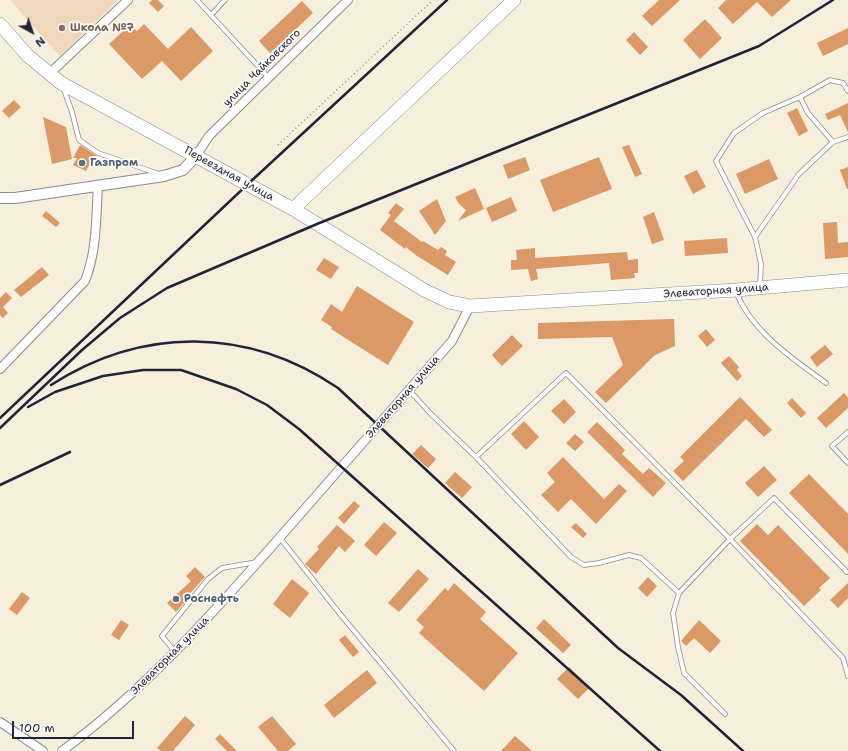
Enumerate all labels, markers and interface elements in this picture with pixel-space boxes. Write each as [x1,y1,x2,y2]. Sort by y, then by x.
north arrow [12,12,52,52]
place label: Школа №7 [70,21,134,35]
marker: Школа №7 [57,23,67,33]
street label: улица Чайковского [220,26,304,110]
text: N [32,33,48,50]
street label: Переездная улица [182,144,276,204]
place label: Газпром [90,156,138,170]
marker: Газпром [77,158,87,168]
street label: Элеваторная улица [663,281,769,301]
street label: Элеваторная улица [363,353,443,441]
place label: Роснефть [184,592,239,606]
marker: Роснефть [171,594,181,604]
street label: Элеваторная улица [128,614,212,698]
scale bar [14,713,136,739]
text: 100 m [19,720,55,736]

